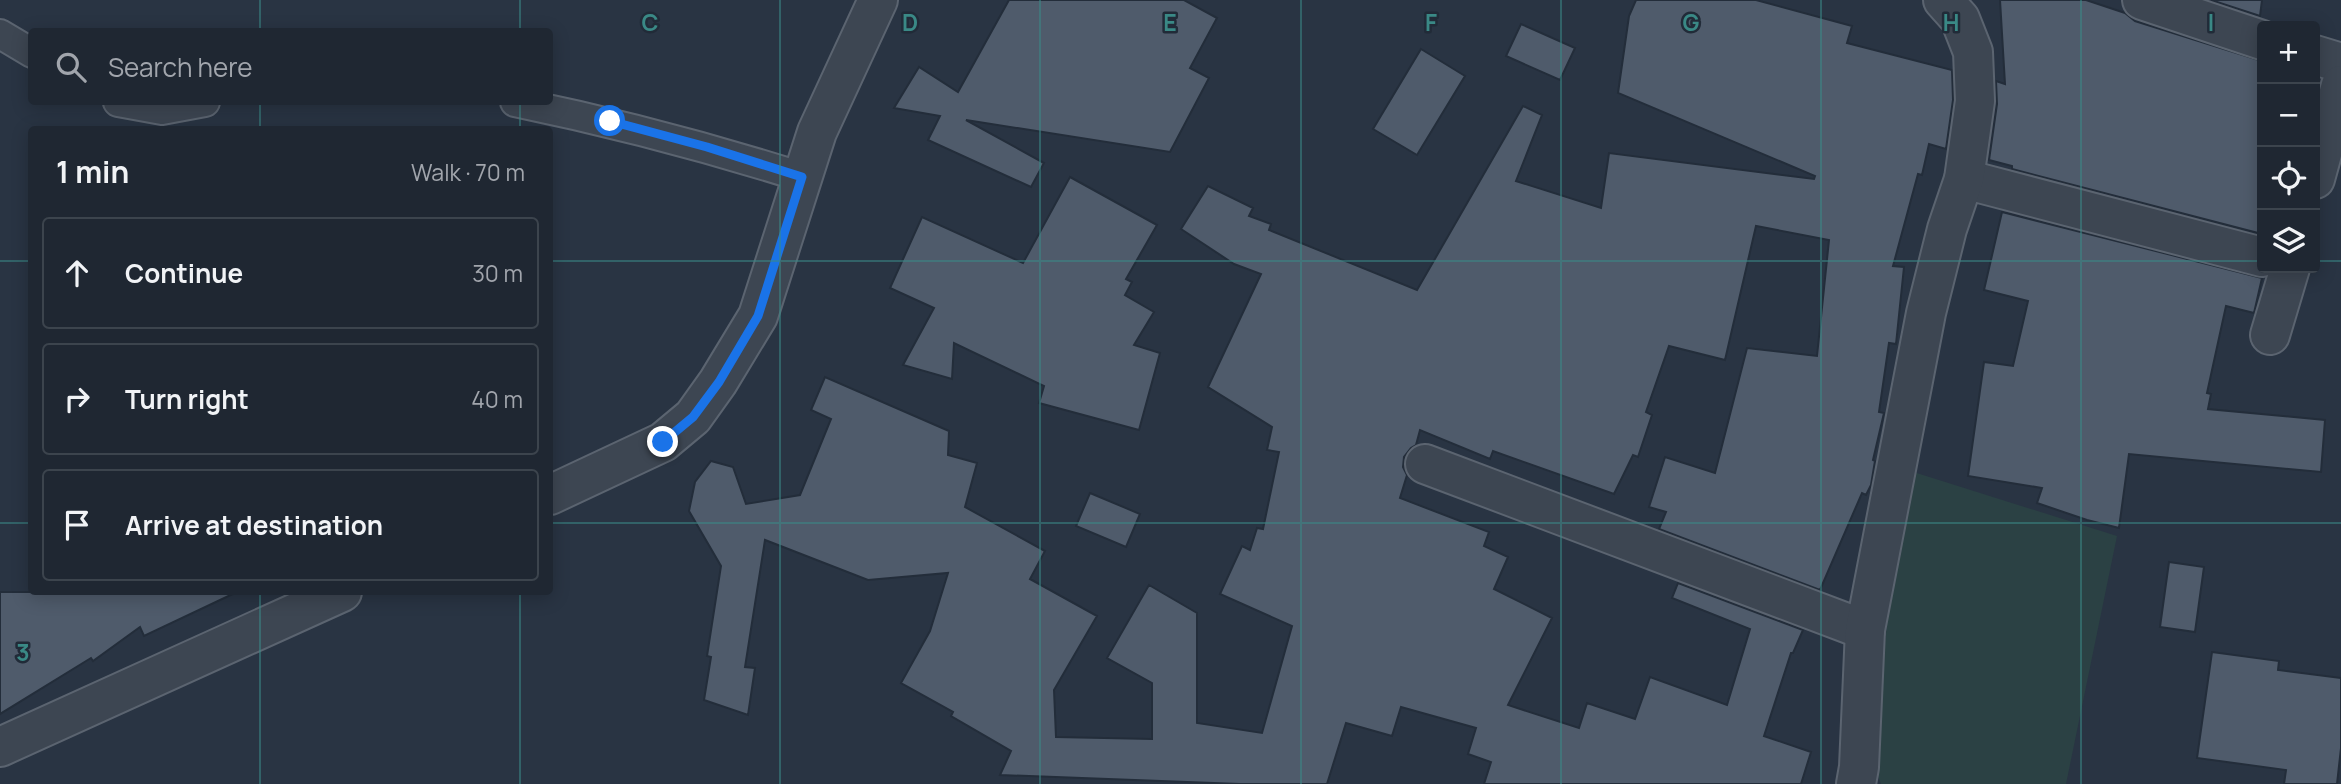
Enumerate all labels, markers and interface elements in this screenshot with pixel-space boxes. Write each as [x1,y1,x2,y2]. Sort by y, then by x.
text: C [642,6,659,38]
text: D [902,6,918,38]
text: E [1163,6,1177,38]
text: F [1425,6,1437,38]
text: G [1683,6,1700,38]
text: H [1943,6,1959,38]
text: I [2208,6,2214,38]
map controls [2257,21,2320,273]
button: + [2257,21,2320,84]
search box [28,28,553,105]
icon: search [52,48,90,86]
text: Search here [108,49,253,85]
button: − [2257,84,2320,147]
route start [594,105,625,136]
button: locate [2257,147,2320,210]
text: 1 min [56,151,129,192]
text: Walk · 70 m [411,156,525,188]
button: layers [2257,210,2320,273]
icon: ahead [58,254,96,292]
text: Continue [125,255,243,291]
text: 30 m [472,257,523,289]
icon: right [58,380,96,418]
text: Turn right [125,381,249,417]
text: 40 m [471,383,523,415]
route end [647,426,678,457]
icon: arrive [58,506,96,544]
text: Arrive at destination [125,507,383,543]
text: 3 [16,636,30,668]

